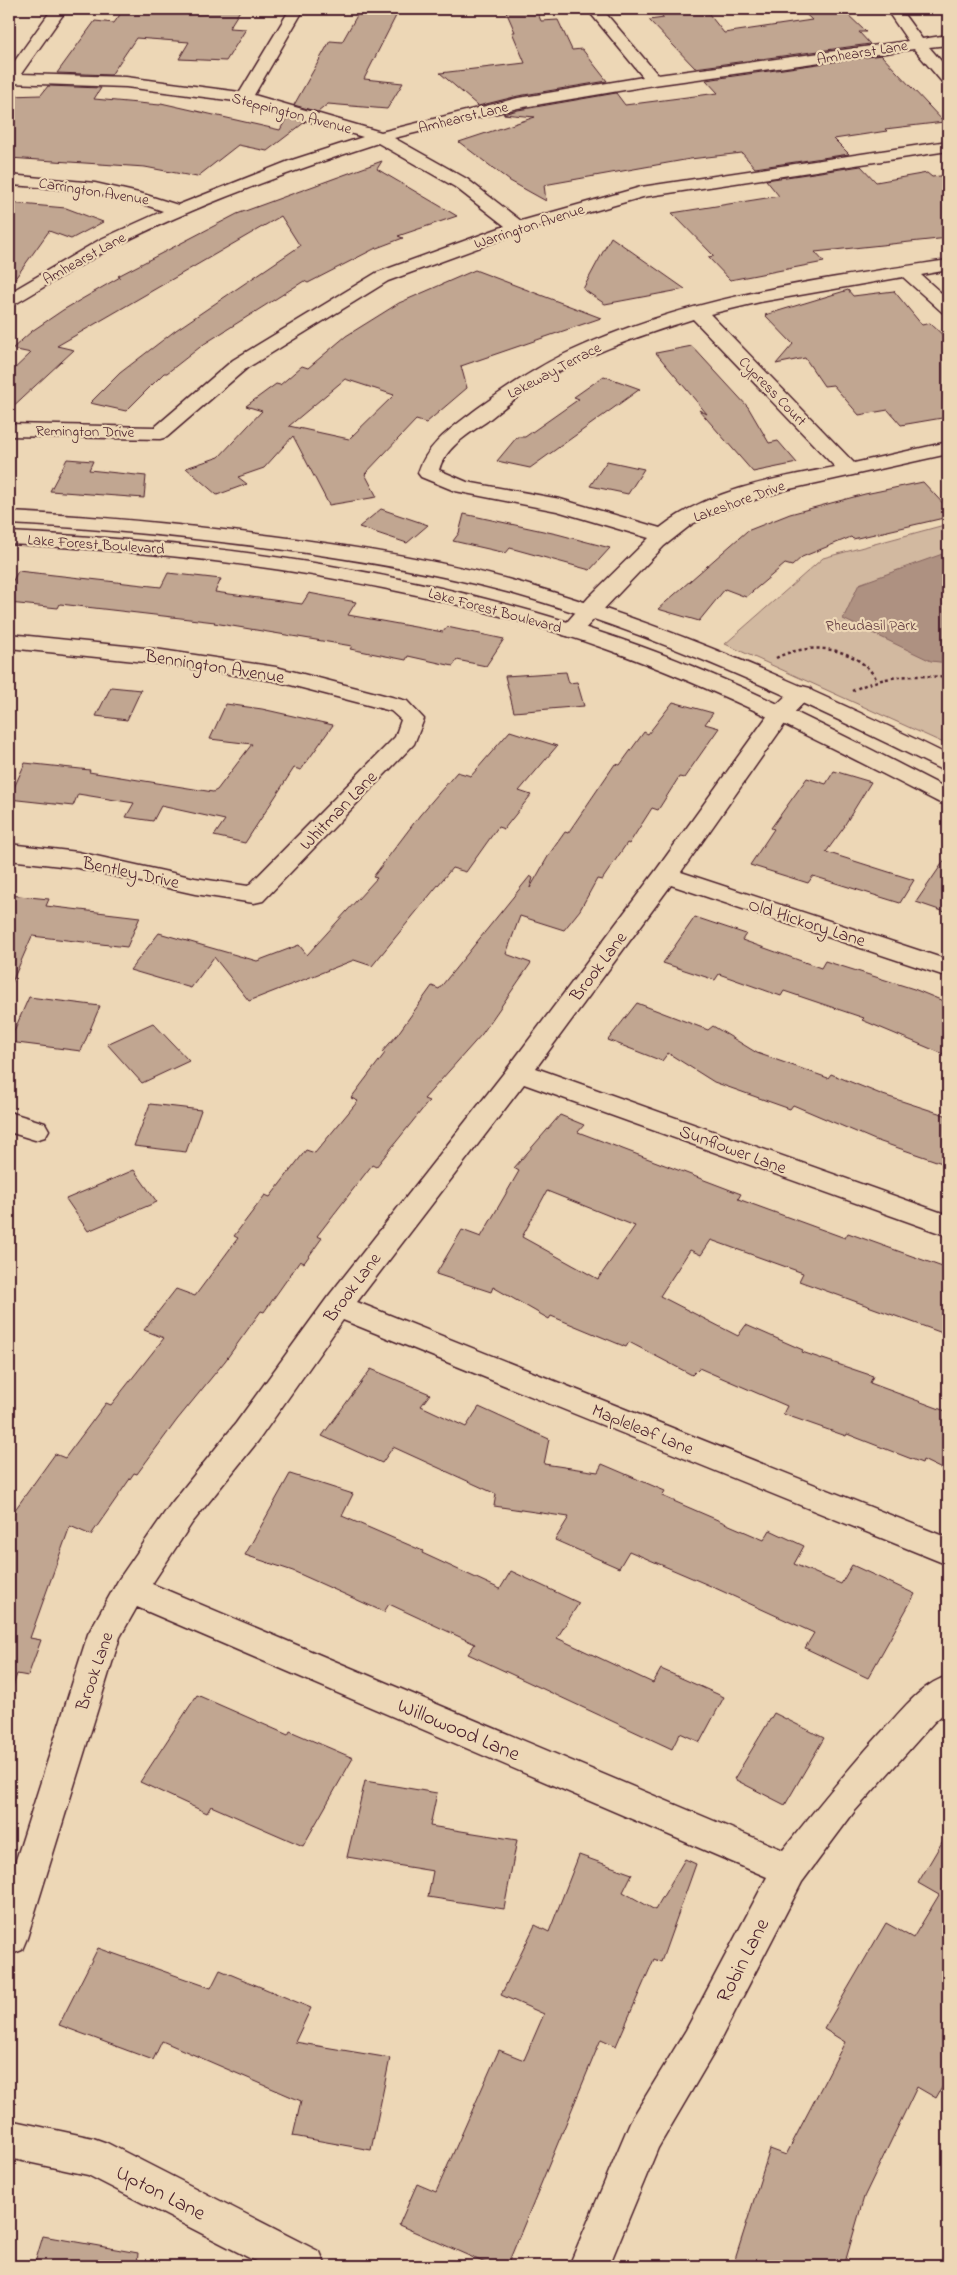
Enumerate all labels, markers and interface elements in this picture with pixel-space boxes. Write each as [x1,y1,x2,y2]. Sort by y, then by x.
street label: Amhearst Lane [815,35,909,71]
street label: Steppington Avenue [229,87,354,142]
street label: Amhearst Lane [416,96,511,140]
street label: Carrington Avenue [37,172,151,213]
street label: Warrington Avenue [471,199,588,256]
street label: Amhearst Lane [39,227,130,291]
street label: Lakeway Terrace [504,337,606,406]
street label: Cypress Court [733,352,811,432]
street label: Remington Drive [35,420,135,445]
street label: Lakeshore Drive [690,475,788,529]
street label: Lake Forest Boulevard [27,529,166,561]
street label: Lake Forest Boulevard [426,583,564,640]
park label: Rheudasil Park [826,615,917,637]
street label: Bennington Avenue [142,644,287,693]
street label: Whitman Lane [295,765,385,857]
street label: Bentley Drive [79,851,182,897]
street label: Old Hickory Lane [744,893,869,955]
street label: Brook Lane [564,926,635,1008]
street label: Sunflower Lane [675,1119,790,1183]
street label: Brook Lane [318,1247,389,1329]
street label: Mapleleaf Lane [587,1399,698,1463]
street label: Brook Lane [70,1628,122,1715]
street label: Willowood Lane [392,1692,525,1770]
street label: Robin Lane [710,1913,778,2008]
street label: Upton Lane [110,2158,211,2229]

